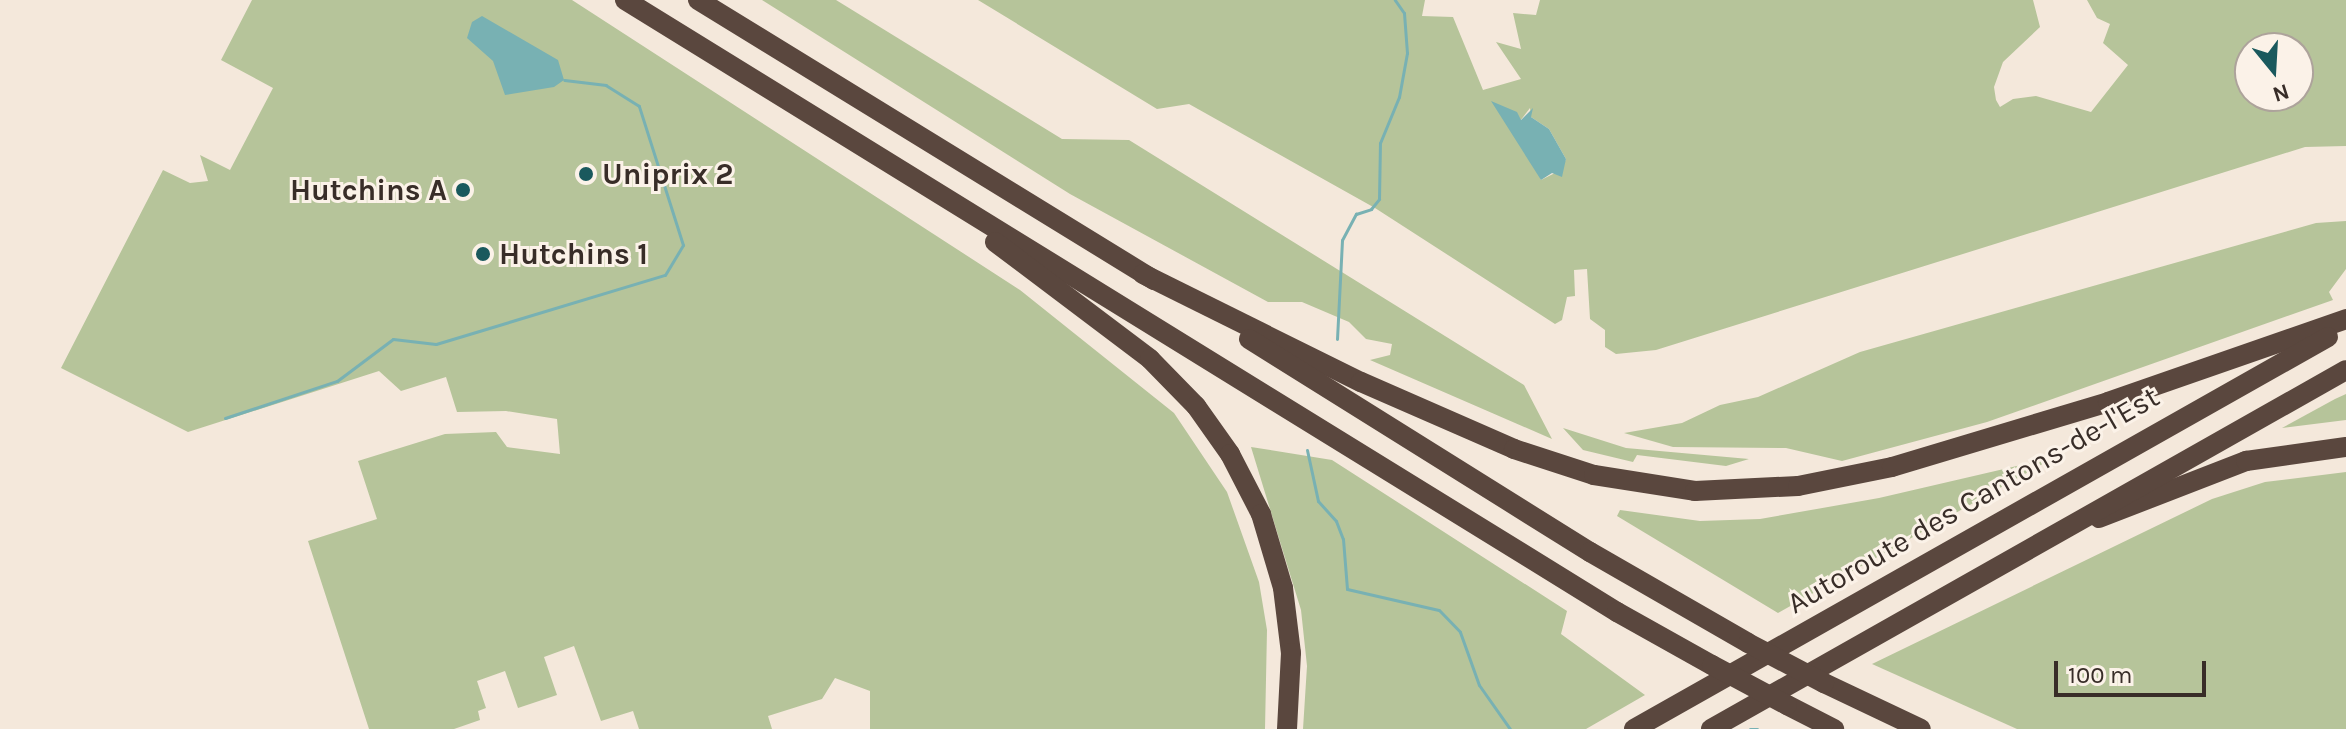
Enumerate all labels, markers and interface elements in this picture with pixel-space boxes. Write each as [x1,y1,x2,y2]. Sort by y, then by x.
north arrow [2234,32,2314,112]
text: N [2269,78,2292,108]
place label: Uniprix 2 [602,156,733,192]
marker: Uniprix 2 [577,165,595,183]
place label: Hutchins A [290,172,447,208]
marker: Hutchins A [454,181,472,199]
place label: Hutchins 1 [499,236,648,272]
marker: Hutchins 1 [474,245,492,263]
street label: Autoroute des Cantons-de-l'Est [1781,379,2165,621]
scale bar [2058,645,2210,695]
text: 100 m [2068,661,2133,689]

